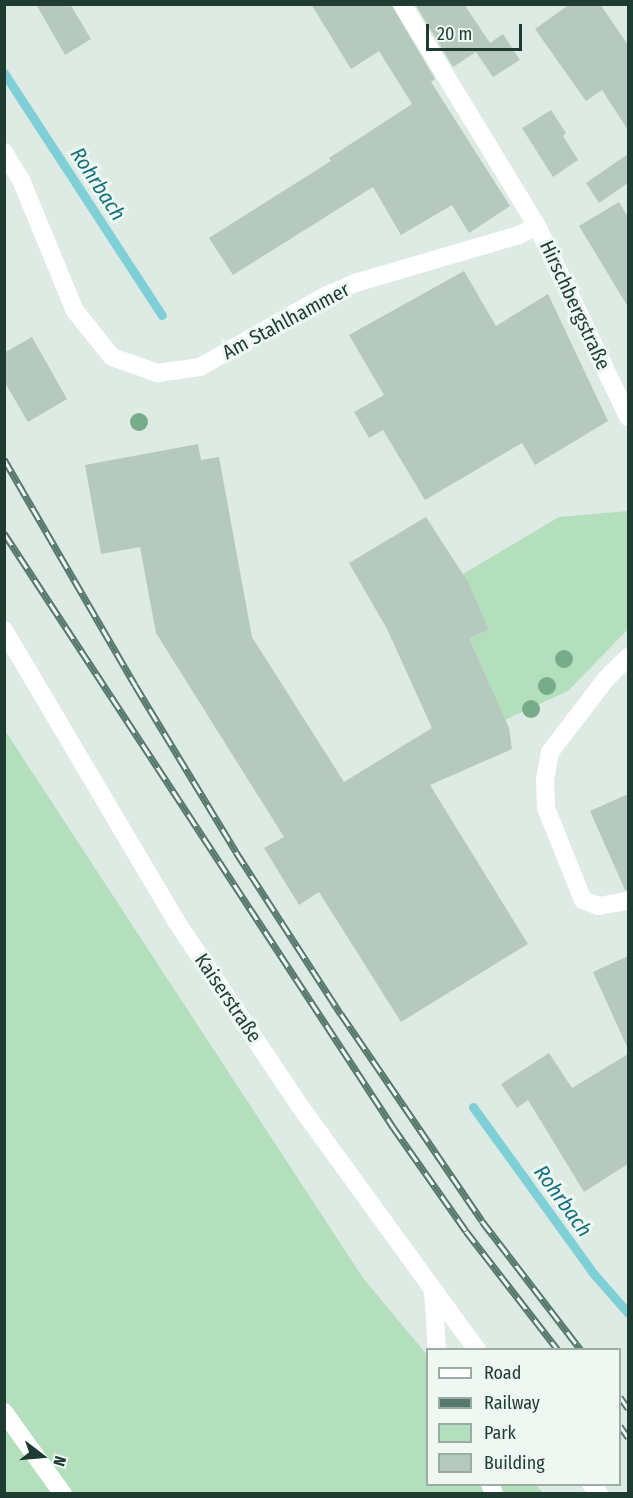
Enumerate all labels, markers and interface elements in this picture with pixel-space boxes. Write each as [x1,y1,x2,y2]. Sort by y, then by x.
scale bar [429,12,525,50]
text: 20 m [437,23,472,45]
water label: Rohrbach [65,143,131,225]
street label: Hirschbergstraße [535,237,615,373]
street label: Am Stahlhammer [218,277,354,365]
street label: Kaiserstraße [189,949,267,1047]
water label: Rohrbach [529,1160,597,1242]
legend [426,1348,621,1486]
text: Road [484,1362,521,1384]
text: Railway [484,1392,540,1414]
text: Park [484,1422,516,1444]
north arrow [12,1426,72,1486]
text: Building [484,1452,545,1474]
text: N [49,1454,70,1468]

